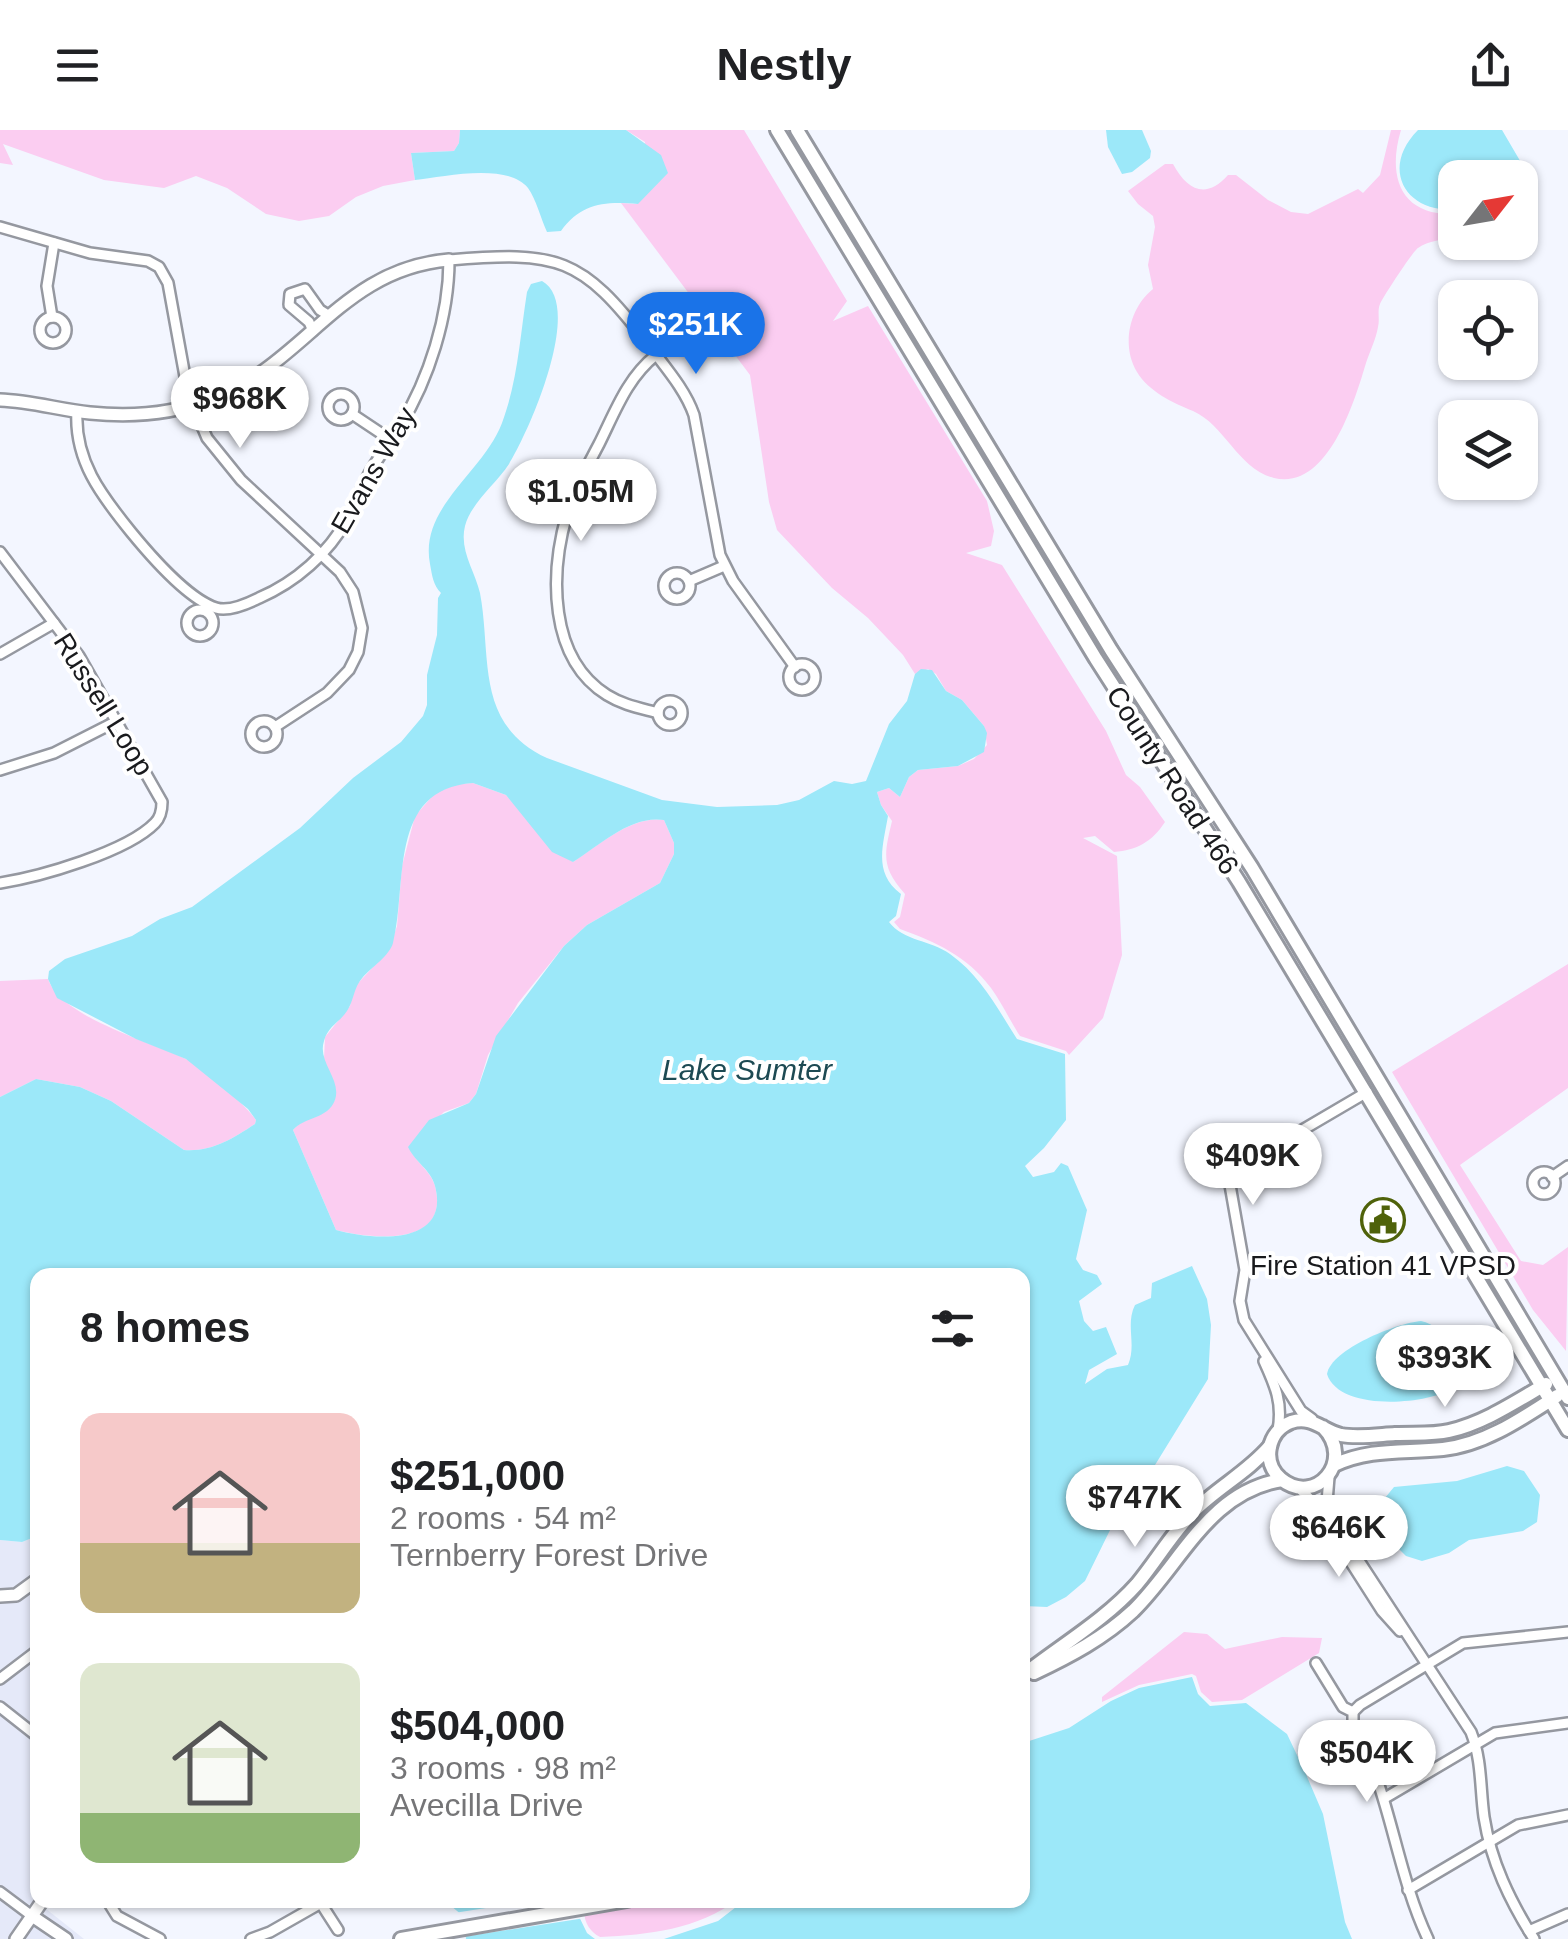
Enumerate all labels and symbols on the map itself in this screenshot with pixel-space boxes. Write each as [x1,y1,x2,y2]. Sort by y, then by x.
north arrow [1438,160,1538,260]
pin: $251K [626,292,766,377]
pin: $968K [170,366,310,451]
street label: Evans Way [325,402,422,539]
pin: $1.05M [500,459,662,544]
street label: Russell Loop [48,627,160,781]
street label: County Road 466 [1100,680,1245,880]
water label: Lake Sumter [662,1053,833,1086]
pin: $409K [1183,1123,1323,1208]
public building icon: Fire Station 41 VPSD [1360,1197,1406,1243]
place label: Fire Station 41 VPSD [1250,1250,1516,1281]
pin: $393K [1375,1325,1515,1410]
pin: $747K [1065,1465,1205,1550]
pin: $646K [1269,1495,1409,1580]
pin: $504K [1297,1720,1437,1805]

